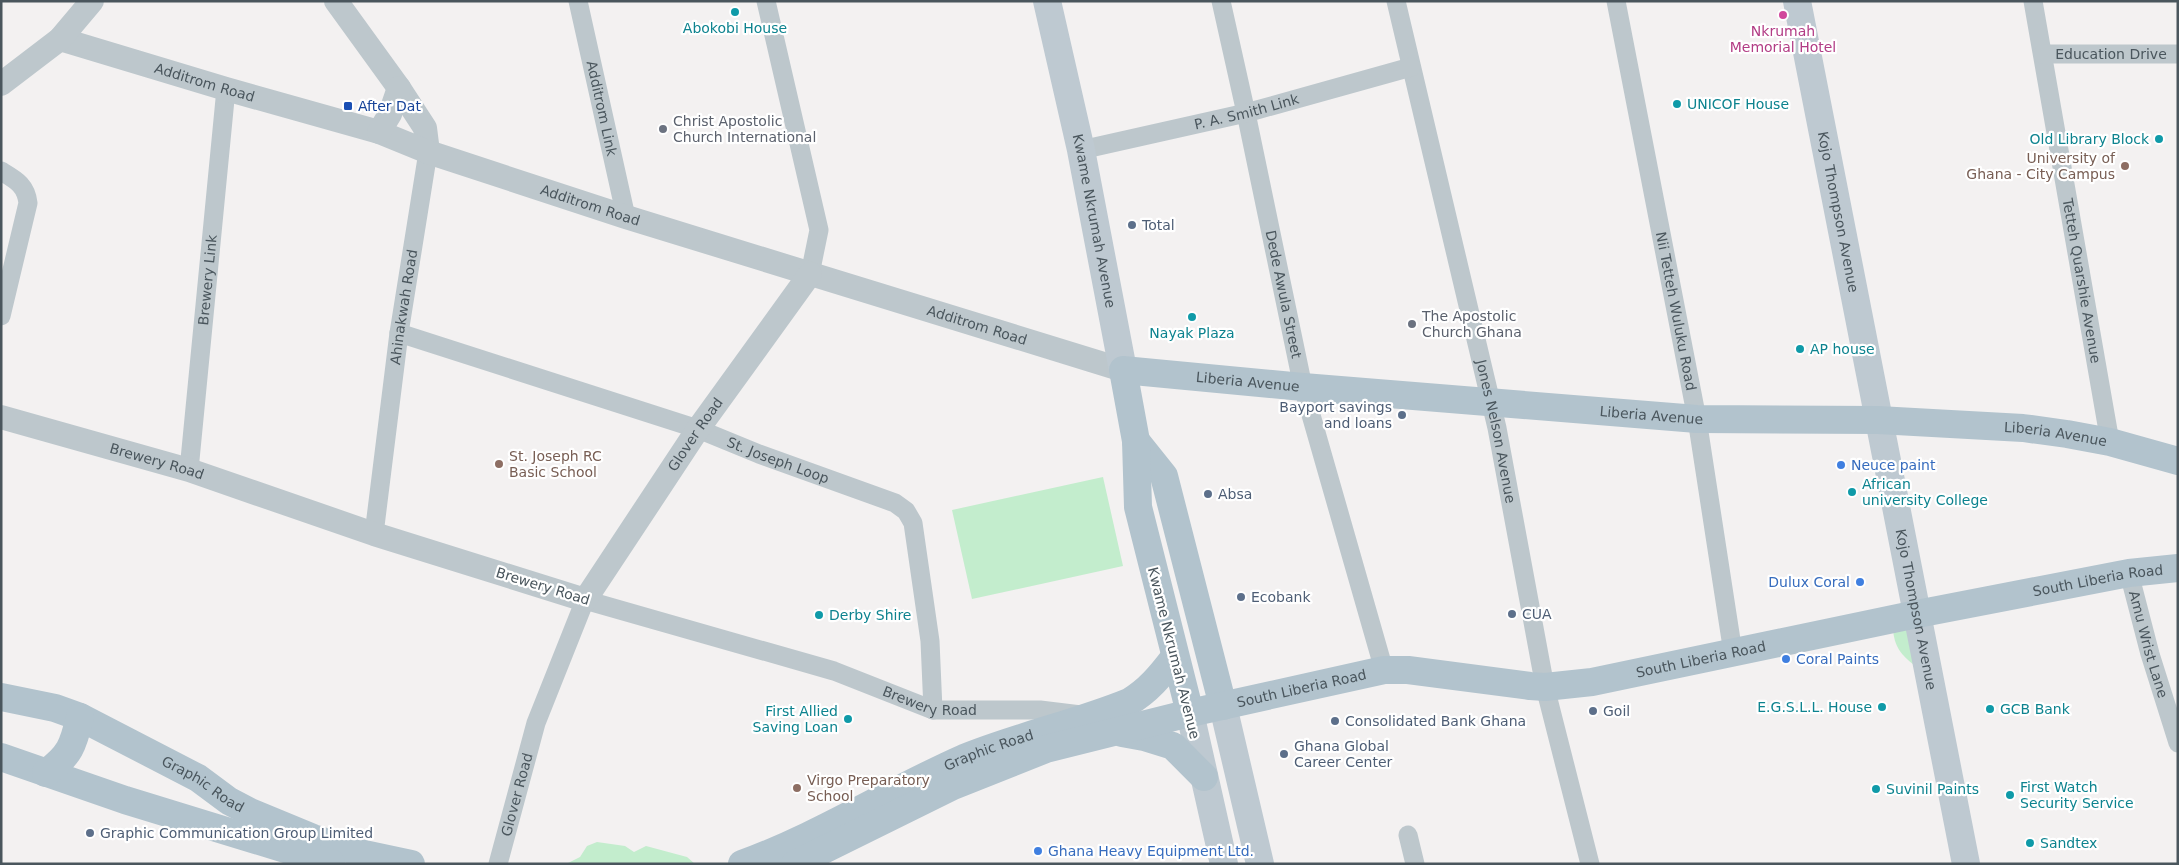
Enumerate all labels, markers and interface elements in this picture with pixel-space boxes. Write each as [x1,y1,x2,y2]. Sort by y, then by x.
marker: Abokobi House [729,6,741,18]
marker: Nkrumah Memorial Hotel [1777,9,1789,21]
place label: Abokobi House [683,20,787,36]
place label: Nkrumah Memorial Hotel [1730,23,1836,55]
street label: Education Drive [2055,46,2167,62]
street label: Additrom Link [583,59,620,158]
street label: Additrom Road [153,60,257,105]
street label: P. A. Smith Link [1193,90,1302,132]
place label: UNICOF House [1687,96,1789,112]
place label: After Dat [358,98,421,114]
marker: UNICOF House [1671,98,1683,110]
marker: After Dat [342,100,354,112]
place label: Christ Apostolic Church International [673,113,816,145]
marker: Christ Apostolic Church International [657,123,669,135]
street label: Kojo Thompson Avenue [1815,130,1862,294]
place label: Old Library Block [2029,131,2150,147]
street label: Kwame Nkrumah Avenue [1070,132,1119,309]
marker: Old Library Block [2153,133,2165,145]
place label: University of Ghana - City Campus [1966,150,2116,182]
marker: University of Ghana - City Campus [2119,160,2131,172]
street label: Additrom Road [538,181,642,229]
street label: Tetteh Quarshie Avenue [2059,196,2104,365]
place label: Total [1141,217,1175,233]
marker: Total [1126,219,1138,231]
street label: Dede Awula Street [1263,229,1305,360]
street label: Nii Tetteh Wuluku Road [1653,230,1699,392]
street label: Brewery Link [195,233,220,326]
street label: Ahinakwah Road [387,248,420,366]
street label: Additrom Road [925,302,1029,348]
place label: The Apostolic Church Ghana [1421,308,1522,340]
marker: Nayak Plaza [1186,311,1198,323]
marker: The Apostolic Church Ghana [1406,318,1418,330]
place label: Nayak Plaza [1149,325,1235,341]
place label: AP house [1810,341,1875,357]
marker: AP house [1794,343,1806,355]
street label: Jones Nelson Avenue [1473,357,1519,505]
street label: Liberia Avenue [1195,369,1300,395]
street label: Glover Road [664,395,726,474]
place label: Bayport savings and loans [1279,399,1392,431]
street label: Liberia Avenue [1599,403,1703,427]
marker: Bayport savings and loans [1396,409,1408,421]
street label: Liberia Avenue [2004,419,2108,449]
street label: St. Joseph Loop [725,434,831,487]
street label: Brewery Road [108,440,206,483]
place label: St. Joseph RC Basic School [509,448,602,480]
place label: Neuce paint [1851,457,1936,473]
marker: St. Joseph RC Basic School [493,458,505,470]
marker: Neuce paint [1835,459,1847,471]
place label: African university College [1862,476,1988,508]
place label: Absa [1218,486,1252,502]
marker: African university College [1846,486,1858,498]
marker: Absa [1202,488,1214,500]
street label: Kojo Thompson Avenue [1893,528,1940,691]
street label: South Liberia Road [2031,562,2164,599]
street label: Brewery Road [494,564,592,608]
street label: Kwame Nkrumah Avenue [1145,565,1203,741]
place label: Dulux Coral [1768,574,1850,590]
marker: Dulux Coral [1854,576,1866,588]
place label: Ecobank [1251,589,1311,605]
street label: Amu Wrist Lane [2126,589,2171,700]
marker: Ecobank [1235,591,1247,603]
place label: CUA [1522,606,1552,622]
place label: Derby Shire [829,607,911,623]
marker: CUA [1506,608,1518,620]
marker: Derby Shire [813,609,825,621]
street label: South Liberia Road [1634,638,1767,681]
place label: Coral Paints [1796,651,1879,667]
marker: Coral Paints [1780,653,1792,665]
street label: South Liberia Road [1235,666,1368,710]
street label: Brewery Road [880,683,977,718]
place label: E.G.S.L.L. House [1757,699,1872,715]
marker: E.G.S.L.L. House [1876,701,1888,713]
place label: GCB Bank [2000,701,2071,717]
place label: First Allied Saving Loan [753,703,838,735]
place label: Goil [1603,703,1630,719]
marker: GCB Bank [1984,703,1996,715]
marker: Goil [1587,705,1599,717]
marker: First Allied Saving Loan [842,713,854,725]
place label: Consolidated Bank Ghana [1345,713,1526,729]
marker: Consolidated Bank Ghana [1329,715,1341,727]
street label: Graphic Road [941,727,1035,774]
place label: Ghana Global Career Center [1294,738,1393,770]
marker: Ghana Global Career Center [1278,748,1290,760]
street label: Glover Road [498,751,536,838]
street label: Graphic Road [159,753,247,816]
place label: Virgo Preparatory School [807,772,930,804]
place label: First Watch Security Service [2020,779,2134,811]
place label: Suvinil Paints [1886,781,1979,797]
marker: Virgo Preparatory School [791,782,803,794]
marker: Suvinil Paints [1870,783,1882,795]
marker: First Watch Security Service [2004,789,2016,801]
place label: Graphic Communication Group Limited [100,825,373,841]
marker: Graphic Communication Group Limited [84,827,96,839]
place label: Sandtex [2040,835,2097,851]
marker: Sandtex [2024,837,2036,849]
place label: Ghana Heavy Equipment Ltd. [1048,843,1254,859]
marker: Ghana Heavy Equipment Ltd. [1032,845,1044,857]

